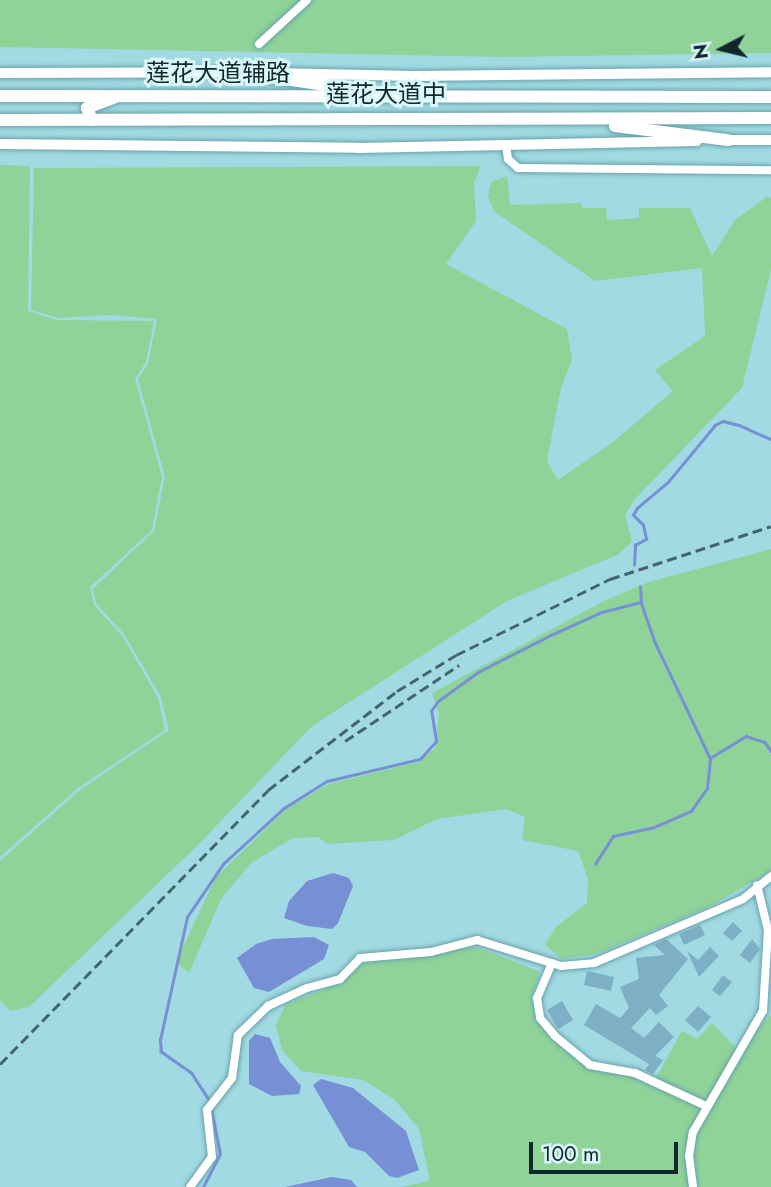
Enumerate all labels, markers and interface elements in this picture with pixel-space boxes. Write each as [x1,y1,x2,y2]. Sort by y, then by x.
north arrow [687,14,757,84]
text: N [686,42,715,61]
street label: 莲花大道辅路 [146,59,290,87]
street label: 莲花大道中 [326,80,446,108]
scale bar [533,1128,682,1172]
text: 100 m [542,1139,599,1169]

